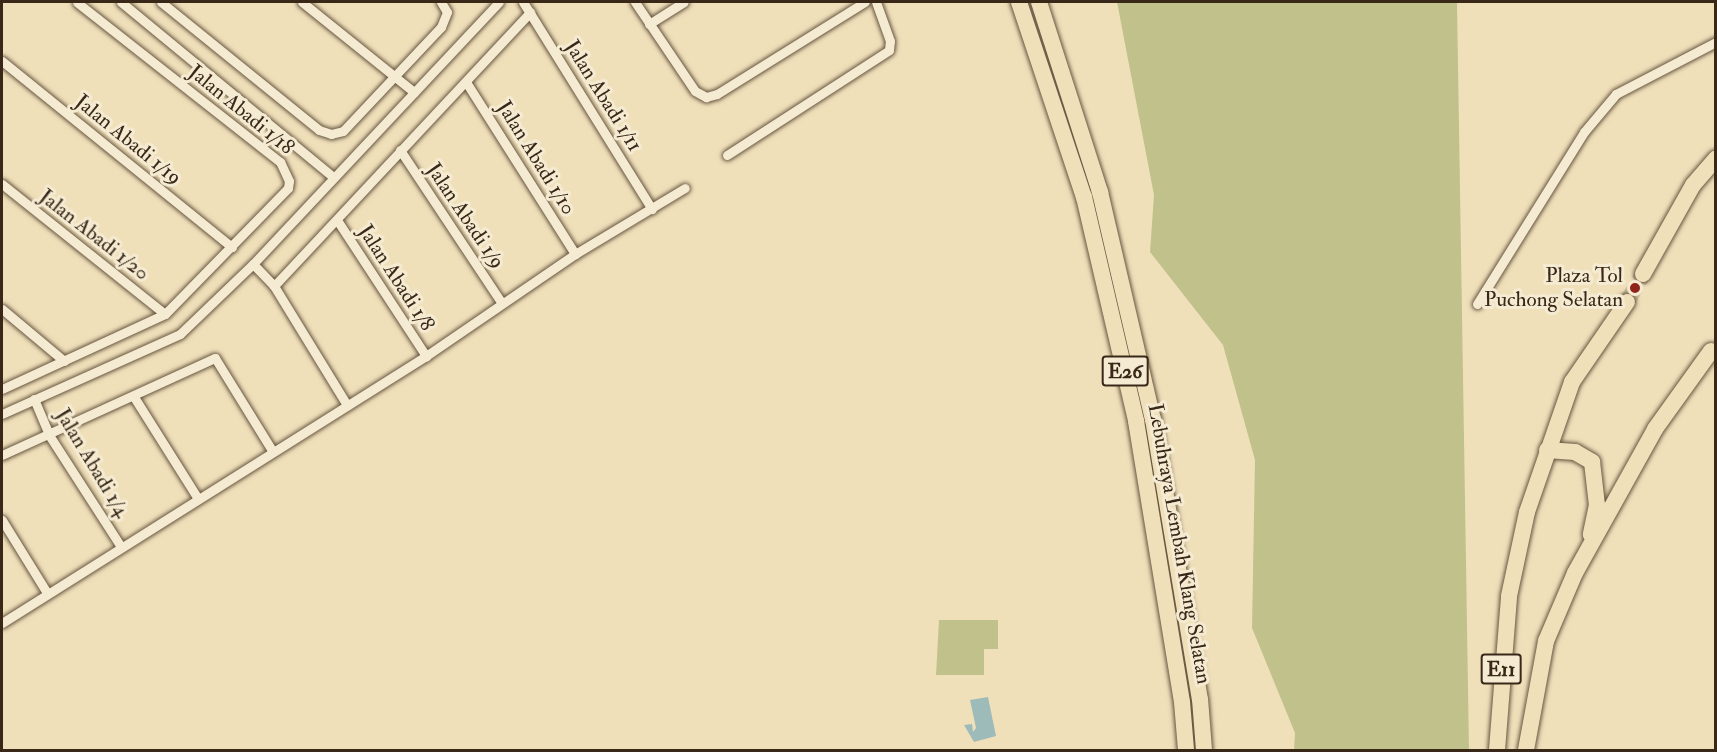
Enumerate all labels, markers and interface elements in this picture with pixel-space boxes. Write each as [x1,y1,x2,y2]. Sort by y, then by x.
street label: Jalan Abadi 1/11 [559,36,647,156]
street label: Jalan Abadi 1/18 [183,60,299,160]
street label: Jalan Abadi 1/19 [70,89,186,191]
street label: Jalan Abadi 1/10 [491,96,581,220]
street label: Jalan Abadi 1/9 [420,158,510,274]
street label: Jalan Abadi 1/20 [34,184,154,286]
street label: Jalan Abadi 1/8 [352,220,440,336]
place label: Plaza Tol Puchong Selatan [1484,263,1623,313]
marker: Plaza Tol Puchong Selatan [1628,281,1642,295]
road number: E26 [1101,354,1149,388]
street label: Lebuhraya Lembah Klang Selatan [1142,402,1216,686]
street label: Jalan Abadi 1/4 [50,404,134,522]
road number: E11 [1480,652,1522,686]

